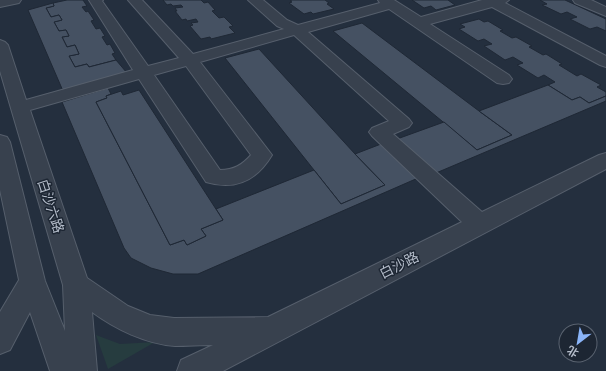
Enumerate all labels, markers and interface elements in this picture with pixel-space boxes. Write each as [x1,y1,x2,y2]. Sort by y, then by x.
street label: 白沙六路 [35,177,66,235]
street label: 白沙路 [377,249,421,282]
north arrow [558,323,598,363]
text: 北 [566,344,581,359]

